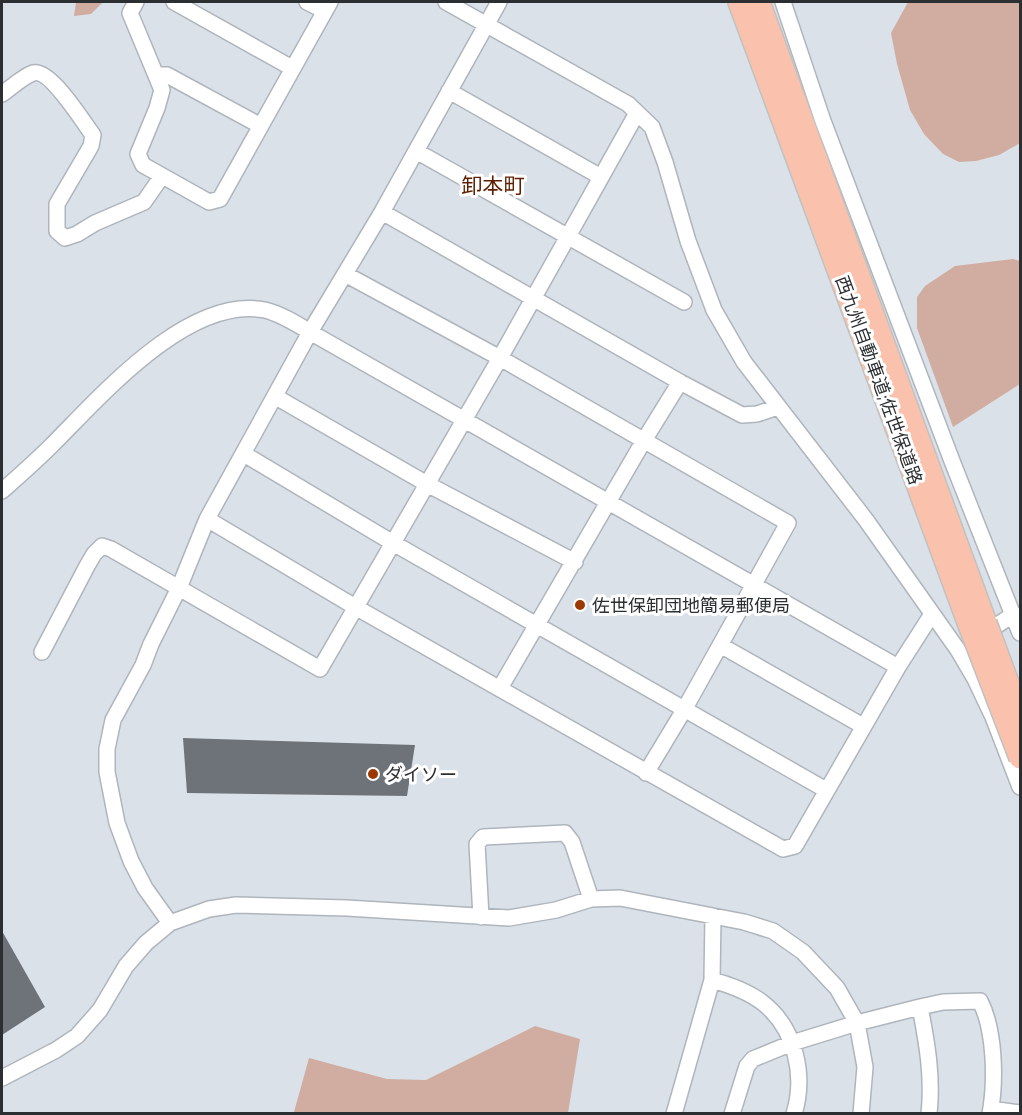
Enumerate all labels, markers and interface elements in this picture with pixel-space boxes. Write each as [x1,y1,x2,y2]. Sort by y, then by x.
district label: 卸本町 [462,169,525,201]
street label: 西九州自動車道;佐世保道路 [829,272,929,488]
place label: 佐世保卸団地簡易郵便局 [592,592,790,619]
marker: 佐世保卸団地簡易郵便局 [573,598,587,612]
place label: ダイソー [385,761,457,788]
marker: ダイソー [366,767,380,781]

